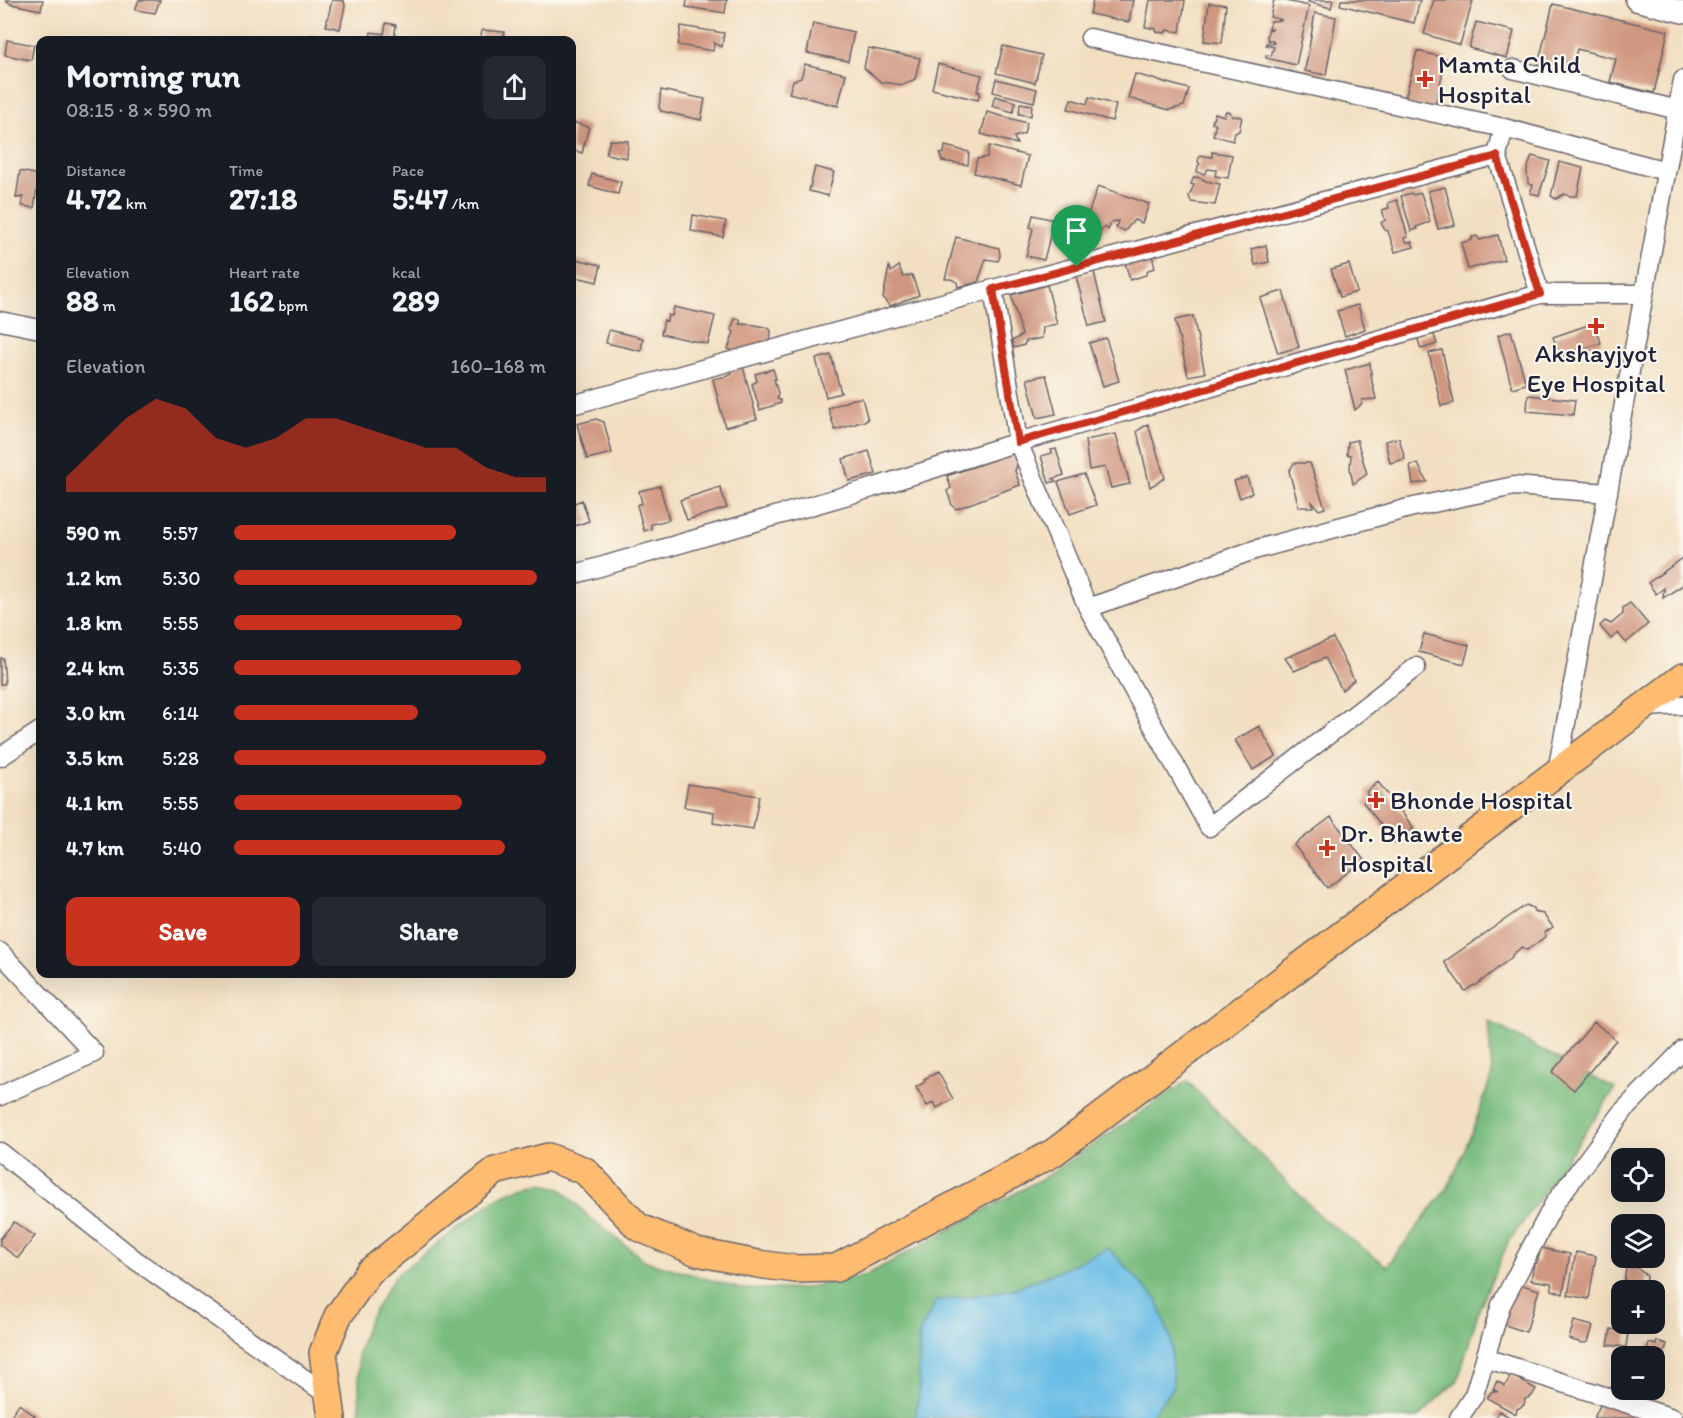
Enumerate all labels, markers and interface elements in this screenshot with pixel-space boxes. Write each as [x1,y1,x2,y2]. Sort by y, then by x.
place label: Mamta Child Hospital [1438,48,1581,110]
text: Morning run [66,56,241,95]
button: share [483,56,546,119]
marker: Mamta Child Hospital [1416,70,1434,88]
text: 08:15 · 8 × 590 m [66,98,212,122]
text: Distance [66,161,126,180]
text: Time [229,161,263,180]
text: Pace [392,161,424,180]
text: 4.72 [66,180,122,217]
text: 27:18 [229,180,297,217]
text: 5:47 [392,180,448,217]
text: km [122,194,147,213]
text: /km [448,194,480,213]
pin [1051,205,1102,267]
icon: arrive [1060,214,1093,247]
text: Elevation [66,263,130,282]
text: Heart rate [229,263,300,282]
text: kcal [392,263,420,282]
text: 88 [66,282,99,319]
text: 162 [229,282,275,319]
text: 289 [392,282,440,319]
text: m [99,296,116,315]
text: bpm [275,296,308,315]
marker: Akshayjyot Eye Hospital [1587,317,1605,335]
place label: Akshayjyot Eye Hospital [1527,337,1665,399]
text: Elevation [66,354,145,378]
text: 160–168 m [451,354,546,378]
text: 590 m [66,521,121,545]
text: 5:57 [162,521,198,545]
text: 1.2 km [66,566,122,590]
text: 5:30 [162,566,201,590]
text: 1.8 km [66,611,122,635]
text: 5:55 [162,611,198,635]
text: 2.4 km [66,656,124,680]
text: 5:35 [162,656,199,680]
text: 3.0 km [66,701,125,725]
text: 6:14 [162,701,199,725]
text: 3.5 km [66,746,123,770]
text: 5:28 [162,746,199,770]
place label: Bhonde Hospital [1390,784,1572,816]
text: 4.1 km [66,791,123,815]
text: 5:55 [162,791,198,815]
marker: Bhonde Hospital [1367,791,1385,809]
place label: Dr. Bhawte Hospital [1340,817,1463,879]
text: 4.7 km [66,836,124,860]
text: 5:40 [162,836,202,860]
marker: Dr. Bhawte Hospital [1318,839,1336,857]
button: Save [66,897,300,966]
button: Share [312,897,546,966]
map controls [1611,1148,1665,1400]
button: locate [1611,1148,1665,1202]
button: layers [1611,1214,1665,1268]
button: + [1611,1280,1665,1334]
button: − [1611,1346,1665,1400]

